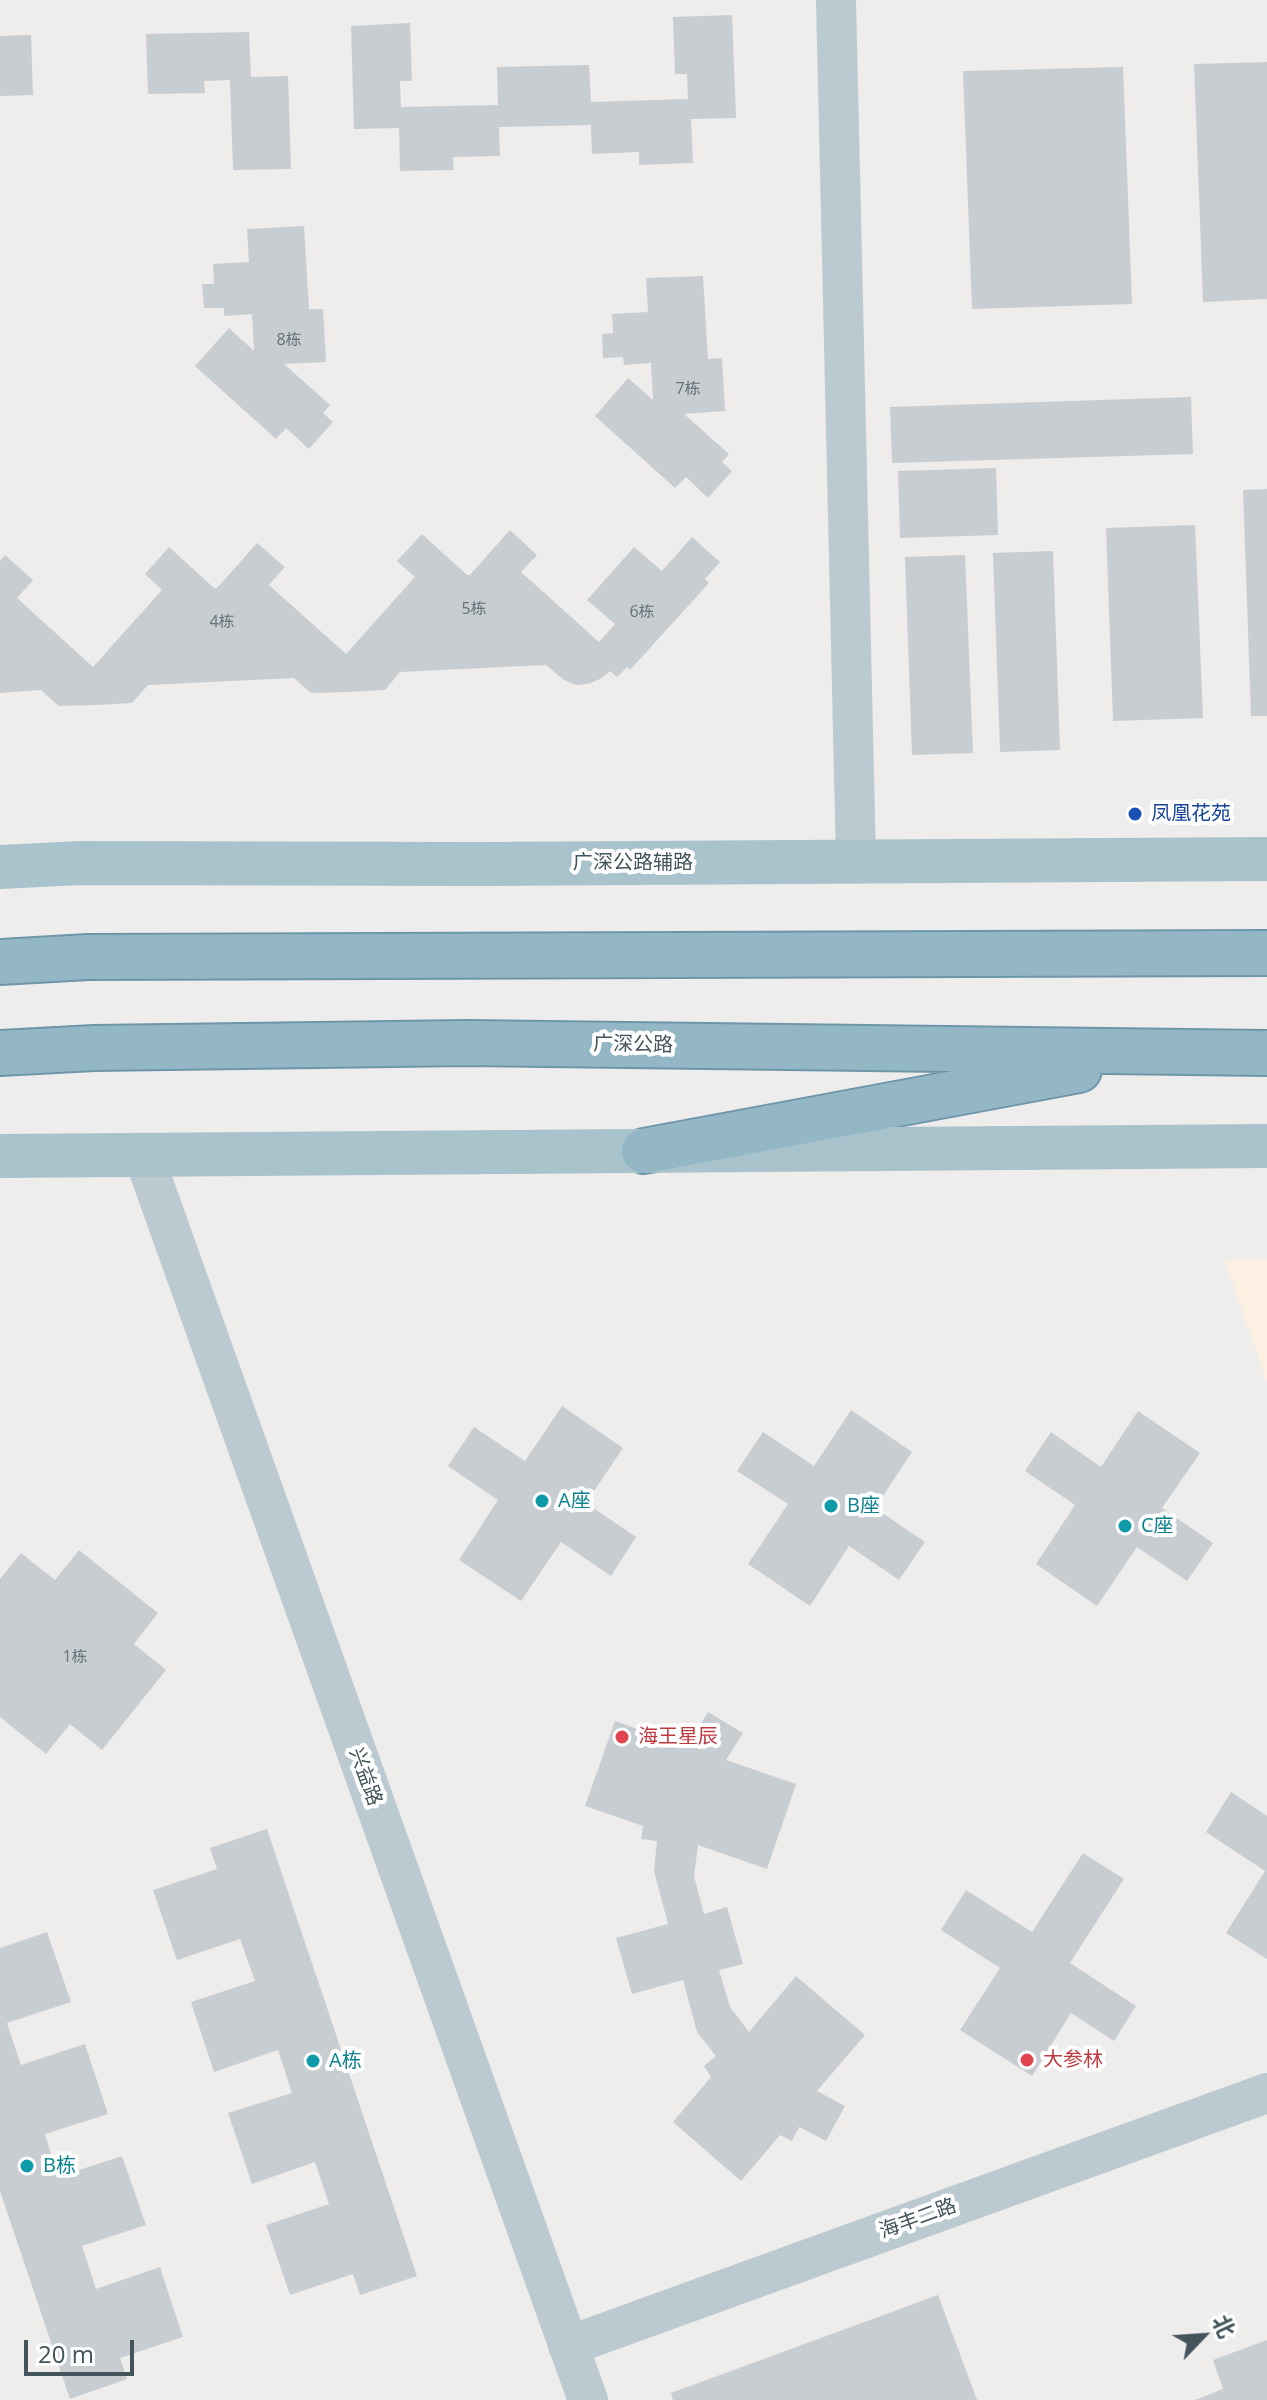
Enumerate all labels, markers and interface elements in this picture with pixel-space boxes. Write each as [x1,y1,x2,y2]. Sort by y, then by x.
house number: 8栋 [276,330,302,350]
house number: 7栋 [675,379,701,399]
house number: 5栋 [461,599,487,619]
house number: 6栋 [629,602,655,622]
house number: 4栋 [209,612,235,632]
place label: 凤凰花苑 [1151,802,1231,826]
marker: 凤凰花苑 [1126,805,1144,823]
street label: 广深公路辅路 [573,851,693,875]
street label: 广深公路 [593,1032,673,1058]
place label: A座 [558,1489,591,1513]
marker: A座 [533,1492,551,1510]
place label: B座 [847,1494,880,1518]
marker: B座 [822,1497,840,1515]
place label: C座 [1141,1514,1174,1538]
marker: C座 [1116,1517,1134,1535]
house number: 1栋 [62,1647,88,1667]
place label: 海王星辰 [638,1725,718,1749]
marker: 海王星辰 [613,1728,631,1746]
street label: 兴益路 [343,1745,387,1809]
place label: 大参林 [1043,2048,1103,2072]
place label: A栋 [329,2049,362,2073]
marker: 大参林 [1018,2051,1036,2069]
marker: A栋 [304,2052,322,2070]
place label: B栋 [43,2154,76,2178]
marker: B栋 [18,2157,36,2175]
street label: 海丰二路 [876,2194,960,2244]
north arrow [1163,2296,1243,2376]
text: 北 [1207,2310,1243,2342]
scale bar [28,2324,138,2374]
text: 20 m [38,2337,94,2370]

